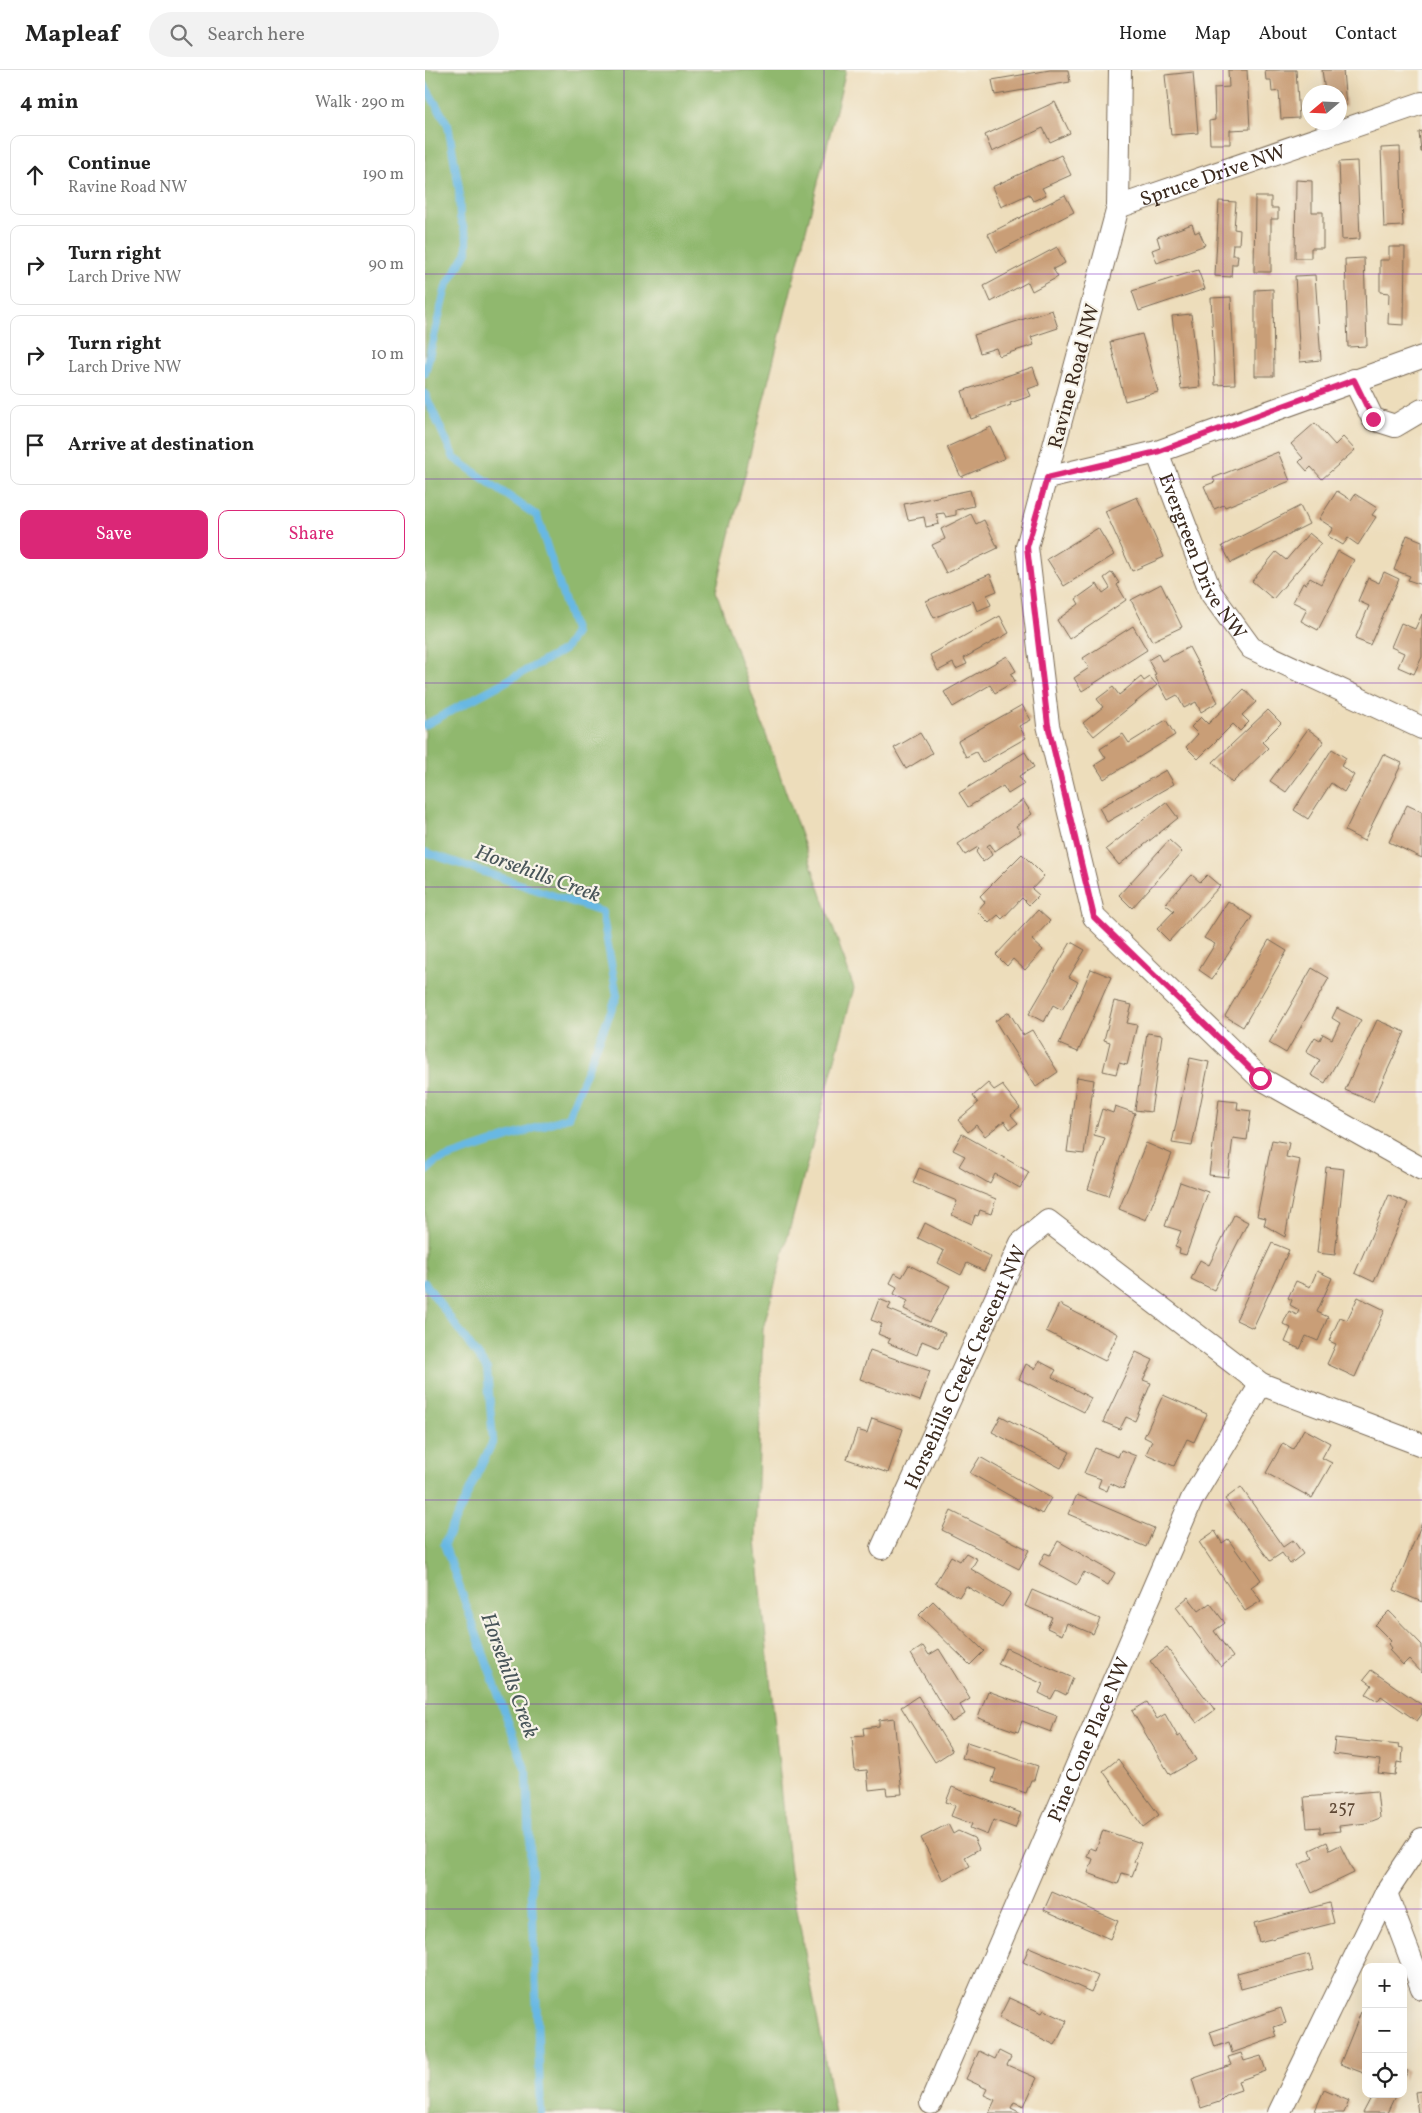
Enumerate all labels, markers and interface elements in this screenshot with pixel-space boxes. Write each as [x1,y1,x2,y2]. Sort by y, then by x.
search box [149,12,499,57]
text: Mapleaf [25,18,119,52]
icon: search [167,21,195,49]
text: Search here [207,22,305,48]
text: Home [1119,22,1167,47]
text: Map [1195,22,1231,47]
text: About [1259,22,1307,47]
text: Contact [1335,22,1397,47]
north arrow [1302,85,1347,130]
text: 4 min [20,88,79,117]
text: Walk · 290 m [315,92,405,114]
street label: Spruce Drive NW [1137,139,1290,214]
text: Continue [68,151,151,177]
icon: ahead [21,161,49,189]
text: 190 m [362,164,404,186]
text: Ravine Road NW [68,177,187,199]
text: Turn right [68,241,161,267]
icon: right [21,251,49,279]
text: 90 m [368,254,404,276]
text: Larch Drive NW [68,267,181,289]
street label: Ravine Road NW [1042,301,1108,452]
text: Turn right [68,331,161,357]
icon: right [21,341,49,369]
text: 10 m [371,344,404,366]
text: Larch Drive NW [68,357,181,379]
route end [1362,408,1385,431]
icon: arrive [21,431,49,459]
text: Arrive at destination [68,432,254,458]
street label: Evergreen Drive NW [1150,469,1252,646]
button: Save [20,510,208,559]
button: Share [218,510,405,559]
water label: Horsehills Creek [471,838,605,911]
route start [1249,1067,1272,1090]
street label: Horsehills Creek Crescent NW [898,1241,1034,1494]
water label: Horsehills Creek [472,1609,545,1743]
street label: Pine Cone Place NW [1042,1653,1138,1827]
house number: 257 [1328,1796,1356,1821]
map controls [1362,1963,1407,2098]
button: + [1362,1963,1407,2008]
button: − [1362,2008,1407,2053]
button: locate [1362,2053,1407,2098]

